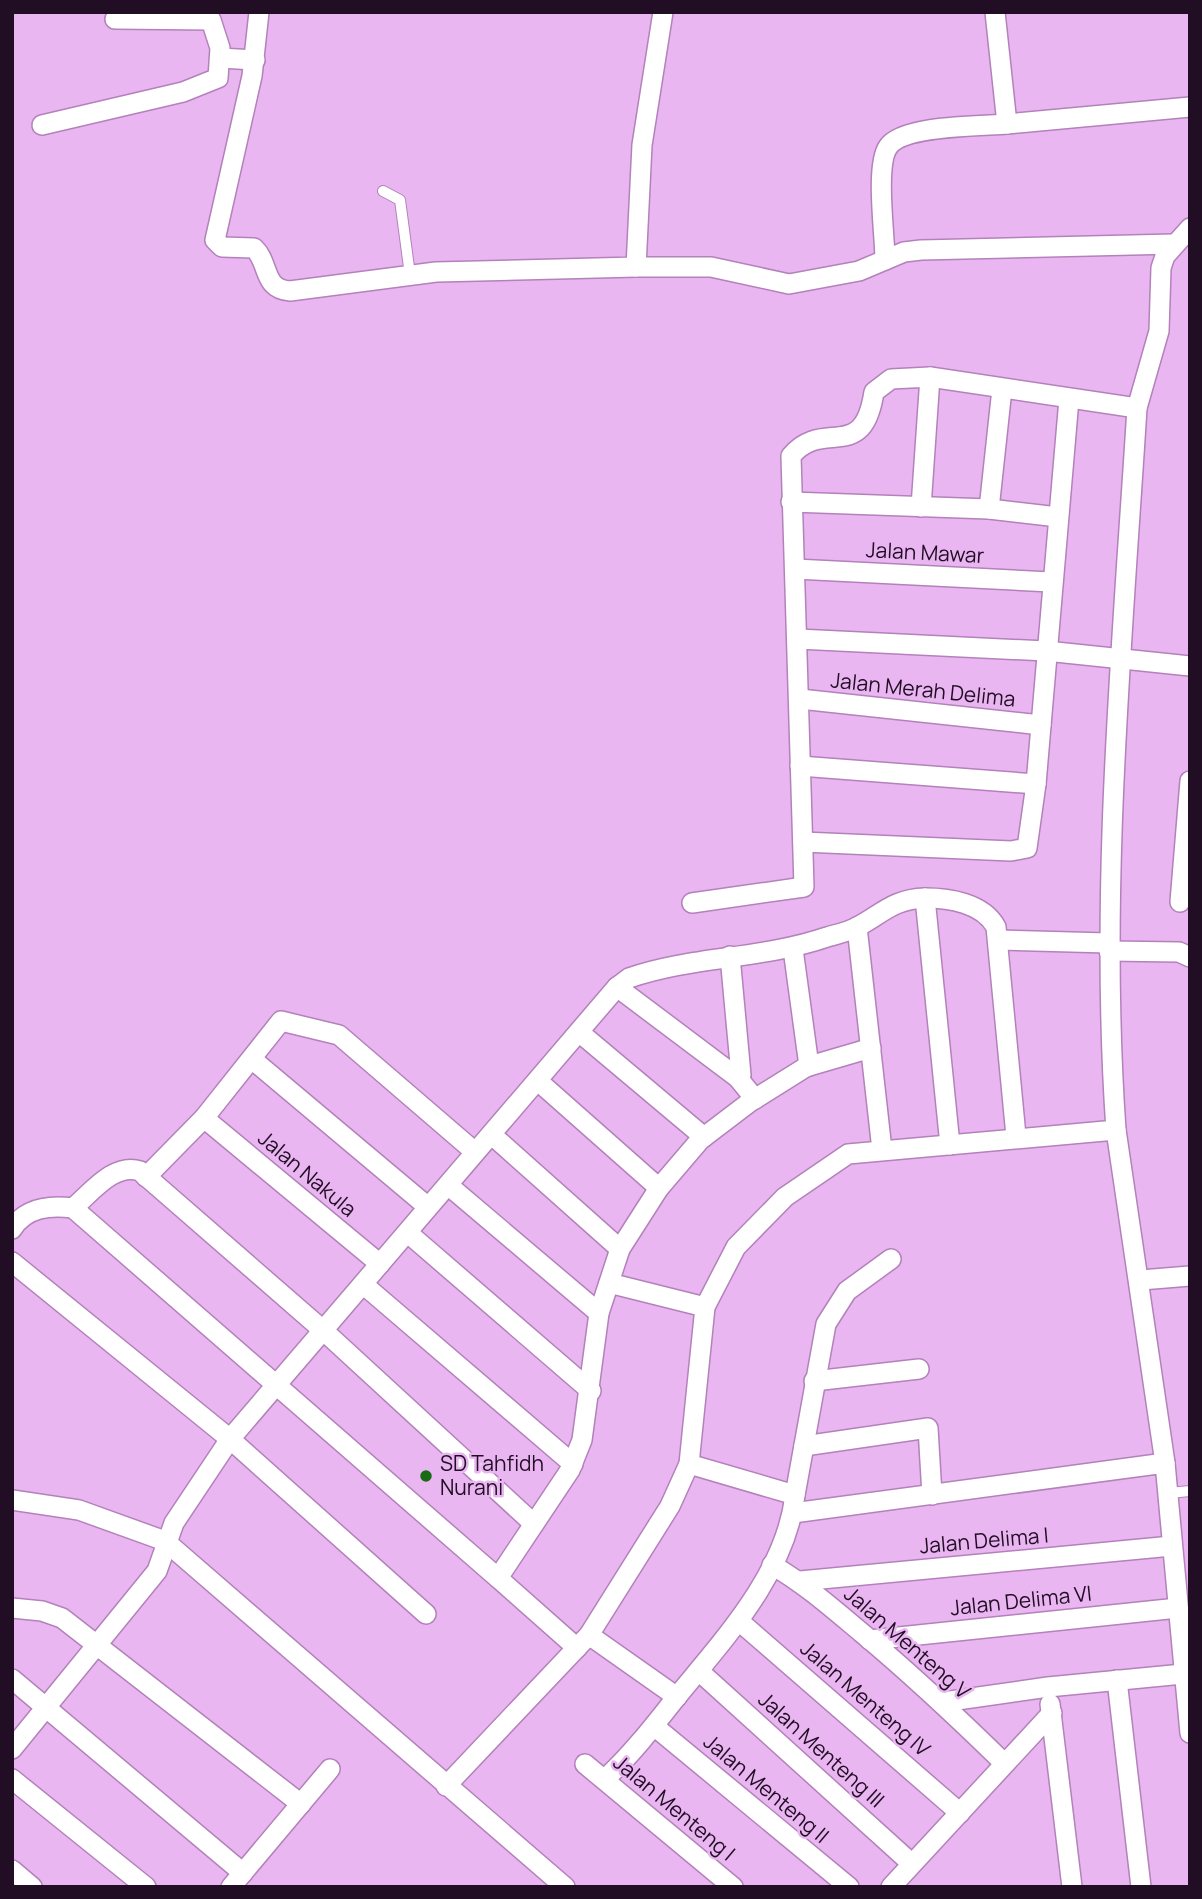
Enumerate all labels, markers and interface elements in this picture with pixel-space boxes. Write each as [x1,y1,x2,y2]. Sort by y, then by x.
street label: Jalan Mawar [865,535,985,569]
street label: Jalan Merah Delima [829,665,1017,713]
street label: Jalan Nakula [253,1124,363,1223]
place label: SD Tahfidh Nurani [440,1449,544,1501]
marker: SD Tahfidh Nurani [418,1468,434,1484]
street label: Jalan Delima I [918,1520,1050,1560]
street label: Jalan Delima VI [949,1579,1093,1621]
street label: Jalan Menteng V [839,1580,977,1705]
street label: Jalan Menteng IV [795,1634,937,1763]
street label: Jalan Menteng III [753,1687,889,1813]
street label: Jalan Menteng II [698,1729,834,1849]
street label: Jalan Menteng I [608,1748,741,1866]

